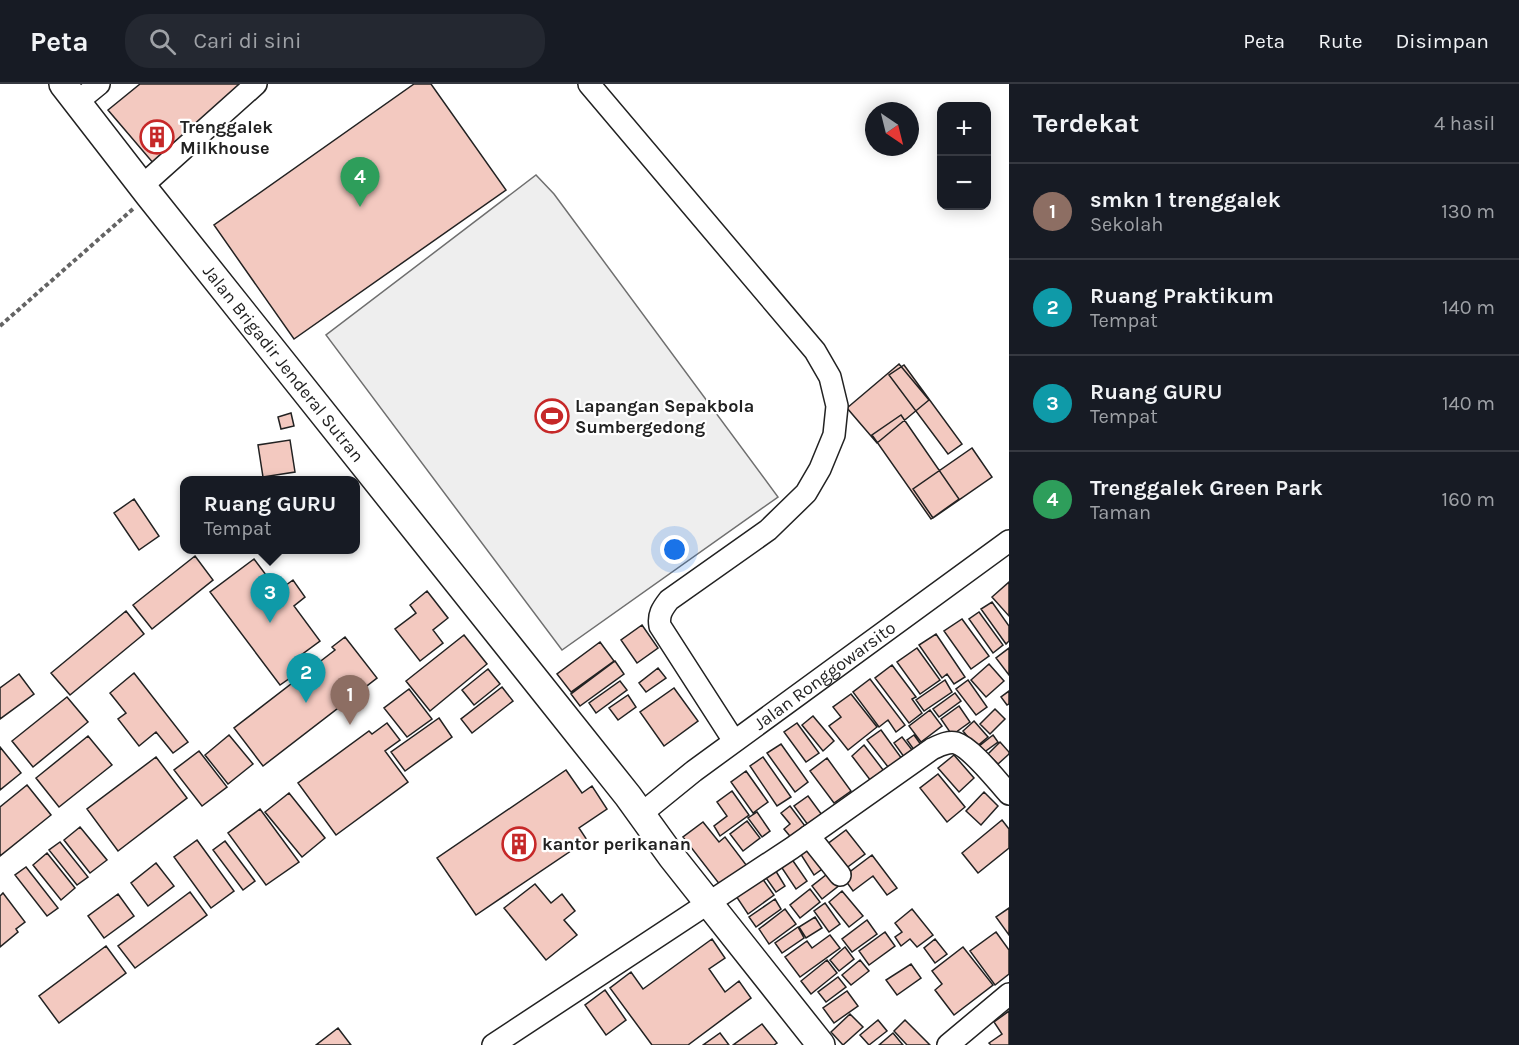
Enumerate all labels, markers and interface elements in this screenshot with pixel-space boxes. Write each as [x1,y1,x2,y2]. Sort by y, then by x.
search box [125,14,545,68]
text: Peta [30,25,89,58]
icon: search [146,25,179,58]
text: Cari di sini [194,28,302,54]
text: Peta [1243,29,1285,53]
text: Rute [1318,29,1362,53]
text: Disimpan [1395,29,1489,53]
north arrow [865,102,919,156]
map controls [937,102,991,210]
button: + [937,102,991,156]
text: Terdekat [1033,108,1139,139]
text: 4 hasil [1434,112,1495,135]
place label: Trenggalek Milkhouse [180,116,273,159]
building icon: Trenggalek Milkhouse [139,119,175,155]
button: − [937,156,991,210]
pin: 4 [340,158,380,207]
text: smkn 1 trenggalek [1090,187,1281,213]
text: 1 [1049,200,1056,223]
text: 130 m [1441,200,1495,223]
text: Sekolah [1090,213,1163,236]
street label: Jalan Brigadir Jenderal Sutran [198,260,369,467]
text: Ruang Praktikum [1090,283,1274,309]
text: 2 [1046,296,1059,319]
text: 140 m [1442,296,1495,319]
text: Tempat [1090,309,1158,332]
text: Ruang GURU [1090,379,1222,405]
text: 3 [1046,392,1059,415]
text: 140 m [1442,392,1495,415]
place label: Lapangan Sepakbola Sumbergedong [575,395,754,438]
sports icon: Lapangan Sepakbola Sumbergedong [534,398,570,434]
text: Tempat [1090,405,1158,428]
text: Trenggalek Green Park [1090,475,1323,501]
popup [180,476,360,554]
text: 4 [1047,488,1058,511]
text: 160 m [1442,488,1495,511]
text: Ruang GURU [204,491,336,517]
text: Taman [1090,501,1151,524]
text: Tempat [204,517,272,540]
your location [660,535,689,564]
pin: 3 [250,574,290,623]
street label: Jalan Ronggowarsito [749,617,900,735]
pin: 2 [286,654,326,703]
pin: 1 [330,676,370,725]
building icon: kantor perikanan [501,826,537,862]
place label: kantor perikanan [542,833,691,855]

